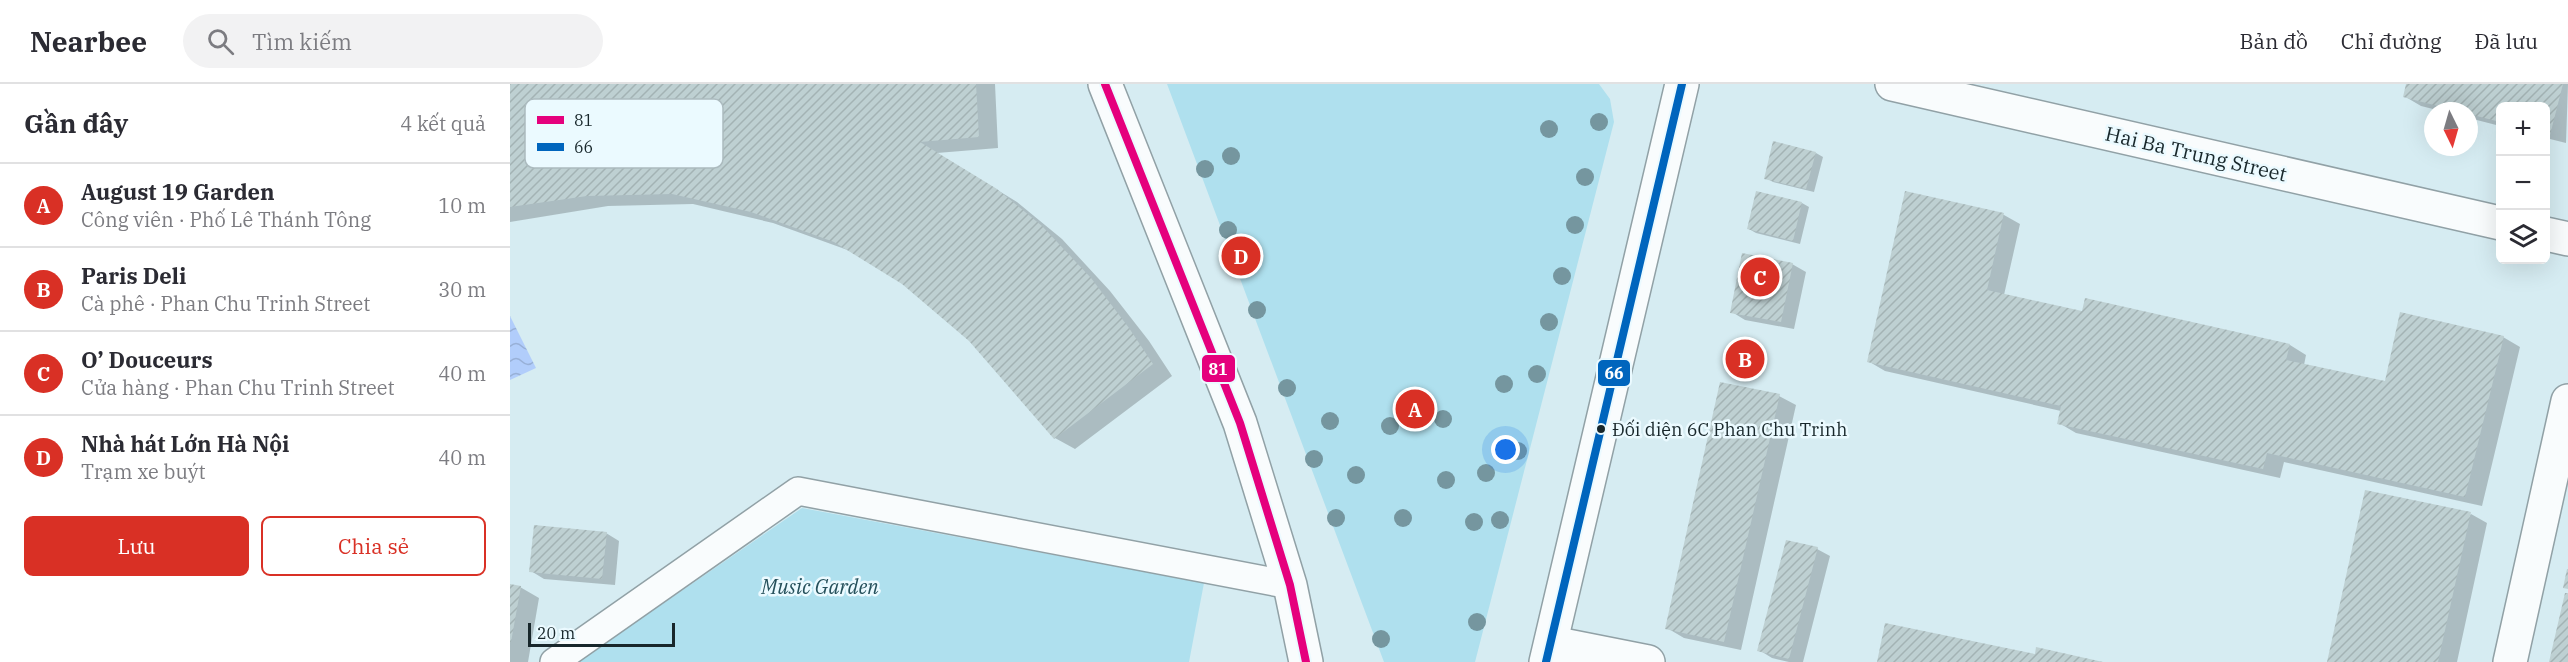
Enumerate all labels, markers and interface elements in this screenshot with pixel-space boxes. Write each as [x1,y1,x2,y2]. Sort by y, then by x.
search box [183,14,603,68]
text: Nearbee [30,23,147,60]
icon: search [204,25,237,58]
text: Tìm kiếm [252,27,352,56]
text: Bản đồ [2239,27,2308,55]
text: Chỉ đường [2341,27,2442,55]
text: Đã lưu [2475,27,2538,55]
legend [525,99,723,168]
north arrow [2424,102,2478,156]
map controls [2496,102,2550,264]
button: + [2496,102,2550,156]
text: Gần đây [24,106,128,140]
text: 4 kết quả [400,110,486,137]
text: 81 [574,110,593,130]
street label: Hai Ba Trung Street [2103,120,2289,188]
text: 66 [574,137,593,157]
button: − [2496,156,2550,210]
text: August 19 Garden [81,177,275,206]
text: A [37,192,50,219]
text: 10 m [438,192,486,219]
text: Công viên · Phố Lê Thánh Tông [81,206,371,233]
button: layers [2496,210,2550,264]
pin: D [1222,234,1260,279]
pin: C [1740,254,1780,300]
text: Paris Deli [81,261,186,290]
text: B [36,276,51,303]
text: 30 m [438,276,486,303]
text: Cà phê · Phan Chu Trinh Street [81,290,370,317]
pin: B [1726,336,1764,382]
text: O’ Douceurs [81,345,213,374]
line badge: 81 [1201,354,1236,383]
text: 81 [1208,359,1228,379]
line badge: 66 [1597,359,1631,387]
text: C [37,360,50,387]
text: 40 m [438,360,486,387]
text: 66 [1604,363,1624,383]
text: Cửa hàng · Phan Chu Trinh Street [81,374,395,401]
pin: A [1396,386,1434,432]
place label: Đối diện 6C Phan Chu Trinh [1612,418,1847,441]
marker: Đối diện 6C Phan Chu Trinh [1595,423,1607,435]
text: Nhà hát Lớn Hà Nội [81,429,289,458]
your location [1491,435,1520,464]
text: D [36,444,51,471]
text: 40 m [438,444,486,471]
text: Trạm xe buýt [81,458,206,485]
button: Lưu [24,516,249,576]
button: Chia sẻ [261,516,486,576]
park label: Music Garden [760,573,879,600]
scale bar [528,620,675,648]
text: 20 m [537,623,575,643]

